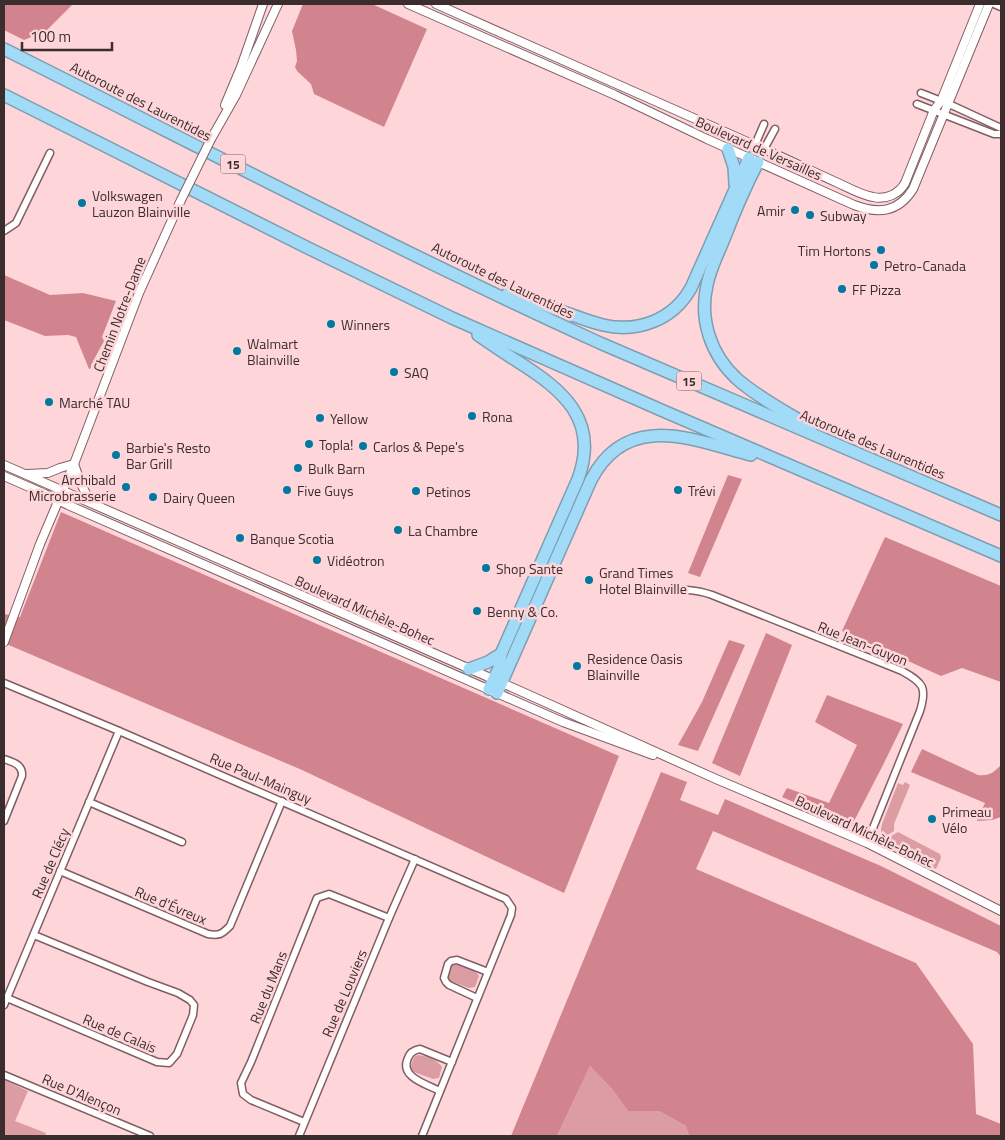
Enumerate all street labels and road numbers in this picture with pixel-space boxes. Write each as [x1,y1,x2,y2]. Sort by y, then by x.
street label: Autoroute des Laurentides [67,56,215,146]
street label: Boulevard de Versailles [693,111,825,185]
road number: 15 [220,154,246,173]
street label: Autoroute des Laurentides [428,236,578,324]
street label: Chemin Notre-Dame [87,253,151,375]
road number: 15 [676,372,702,391]
street label: Autoroute des Laurentides [797,404,949,484]
street label: Boulevard Michèle-Bohec [292,570,438,650]
street label: Rue Jean-Guyon [815,615,911,671]
street label: Rue Paul-Mainguy [207,747,315,809]
street label: Boulevard Michèle-Bohec [792,790,938,872]
street label: Rue de Clécy [26,824,74,901]
street label: Rue d'Évreux [132,880,211,930]
street label: Rue de Louviers [316,946,372,1040]
street label: Rue du Mans [244,947,292,1027]
street label: Rue de Calais [80,1008,160,1058]
street label: Rue D'Alençon [39,1068,125,1120]

